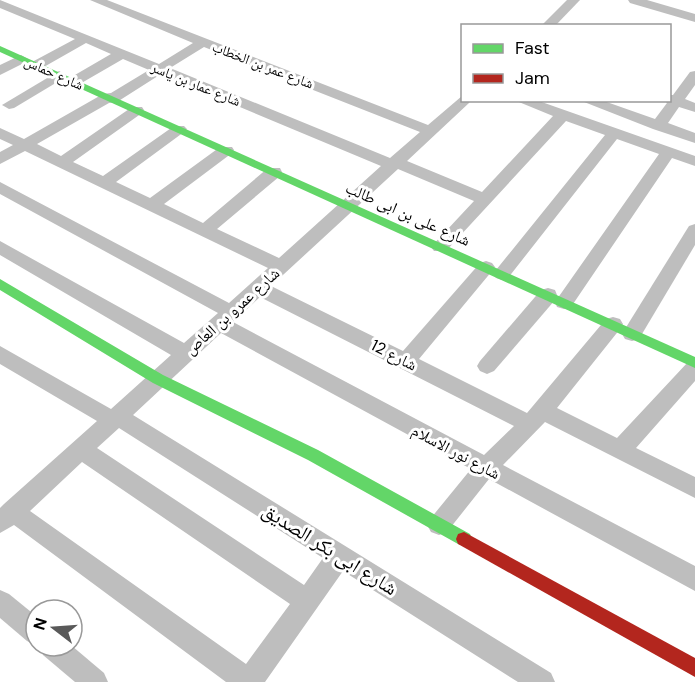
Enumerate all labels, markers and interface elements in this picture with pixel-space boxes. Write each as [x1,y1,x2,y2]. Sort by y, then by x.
legend [461,24,671,102]
text: Fast [515,36,550,60]
street label: شارع عمر بن الخطاب [209,37,316,94]
street label: شارع حماس [21,52,86,95]
street label: شارع عمار بن ياسر [147,58,243,111]
text: Jam [515,66,550,90]
street label: شارع على بن ابى طالب [342,177,474,251]
street label: شارع عمرو بن العاص [180,263,284,359]
street label: شارع 12 [367,335,421,375]
street label: شارع نور الاسلام [408,420,504,484]
street label: شارع ابى بكر الصديق [258,497,402,601]
north arrow [24,598,84,658]
text: N [28,615,52,632]

